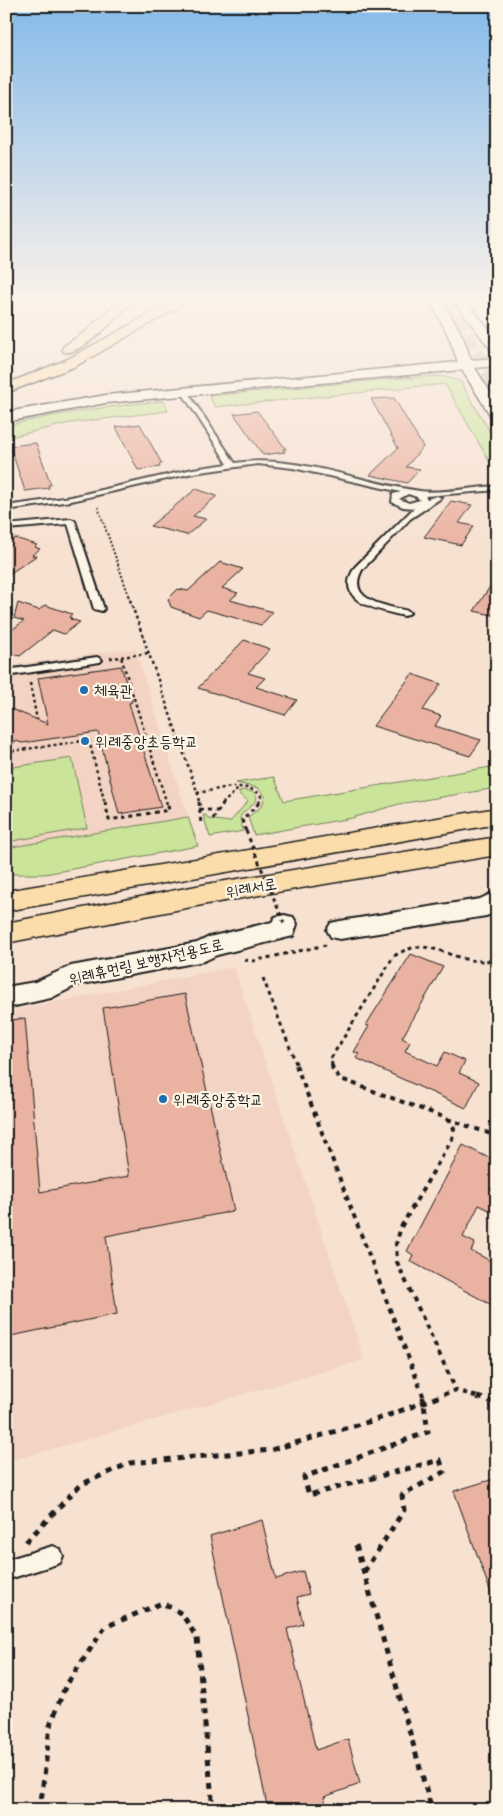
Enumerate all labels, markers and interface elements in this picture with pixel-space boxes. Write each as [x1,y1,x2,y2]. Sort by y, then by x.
place label: 체육관 [94,681,133,700]
marker: 체육관 [78,684,90,696]
place label: 위례중앙초등학교 [95,732,198,751]
marker: 위례중앙초등학교 [79,735,91,747]
street label: 위례서로 [224,874,278,901]
street label: 위례휴먼링 보행자전용도로 [67,934,225,989]
place label: 위례중앙중학교 [173,1090,263,1109]
marker: 위례중앙중학교 [157,1093,169,1105]

